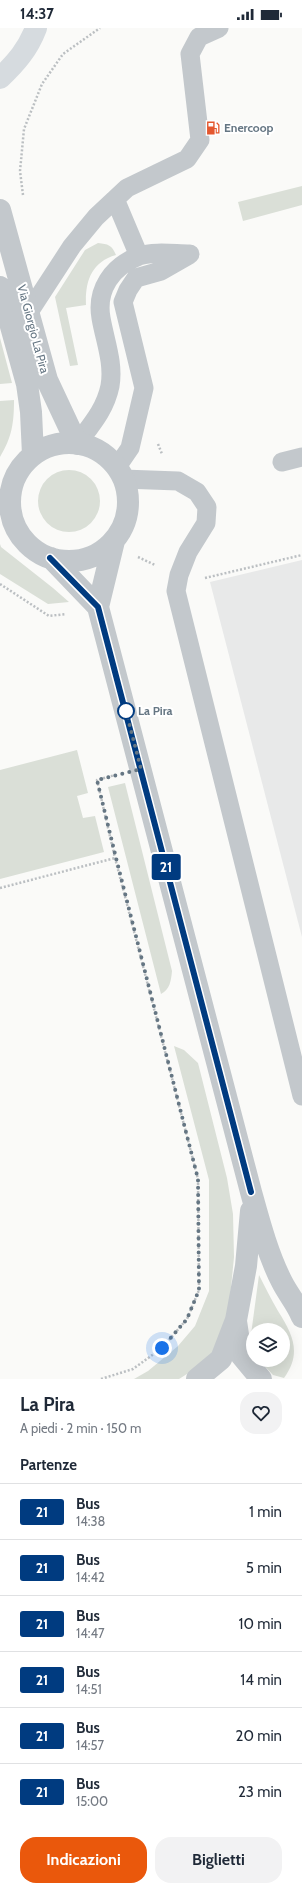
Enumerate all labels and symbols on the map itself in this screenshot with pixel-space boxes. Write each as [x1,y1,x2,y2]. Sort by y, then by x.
fuel station icon: Enercoop [205,120,221,136]
place label: Enercoop [224,120,274,135]
street label: Via Giorgio La Pira [14,283,53,375]
marker: La Pira [117,702,135,720]
place label: La Pira [138,703,173,718]
line badge: 21 [148,854,184,880]
your location [152,1338,172,1358]

